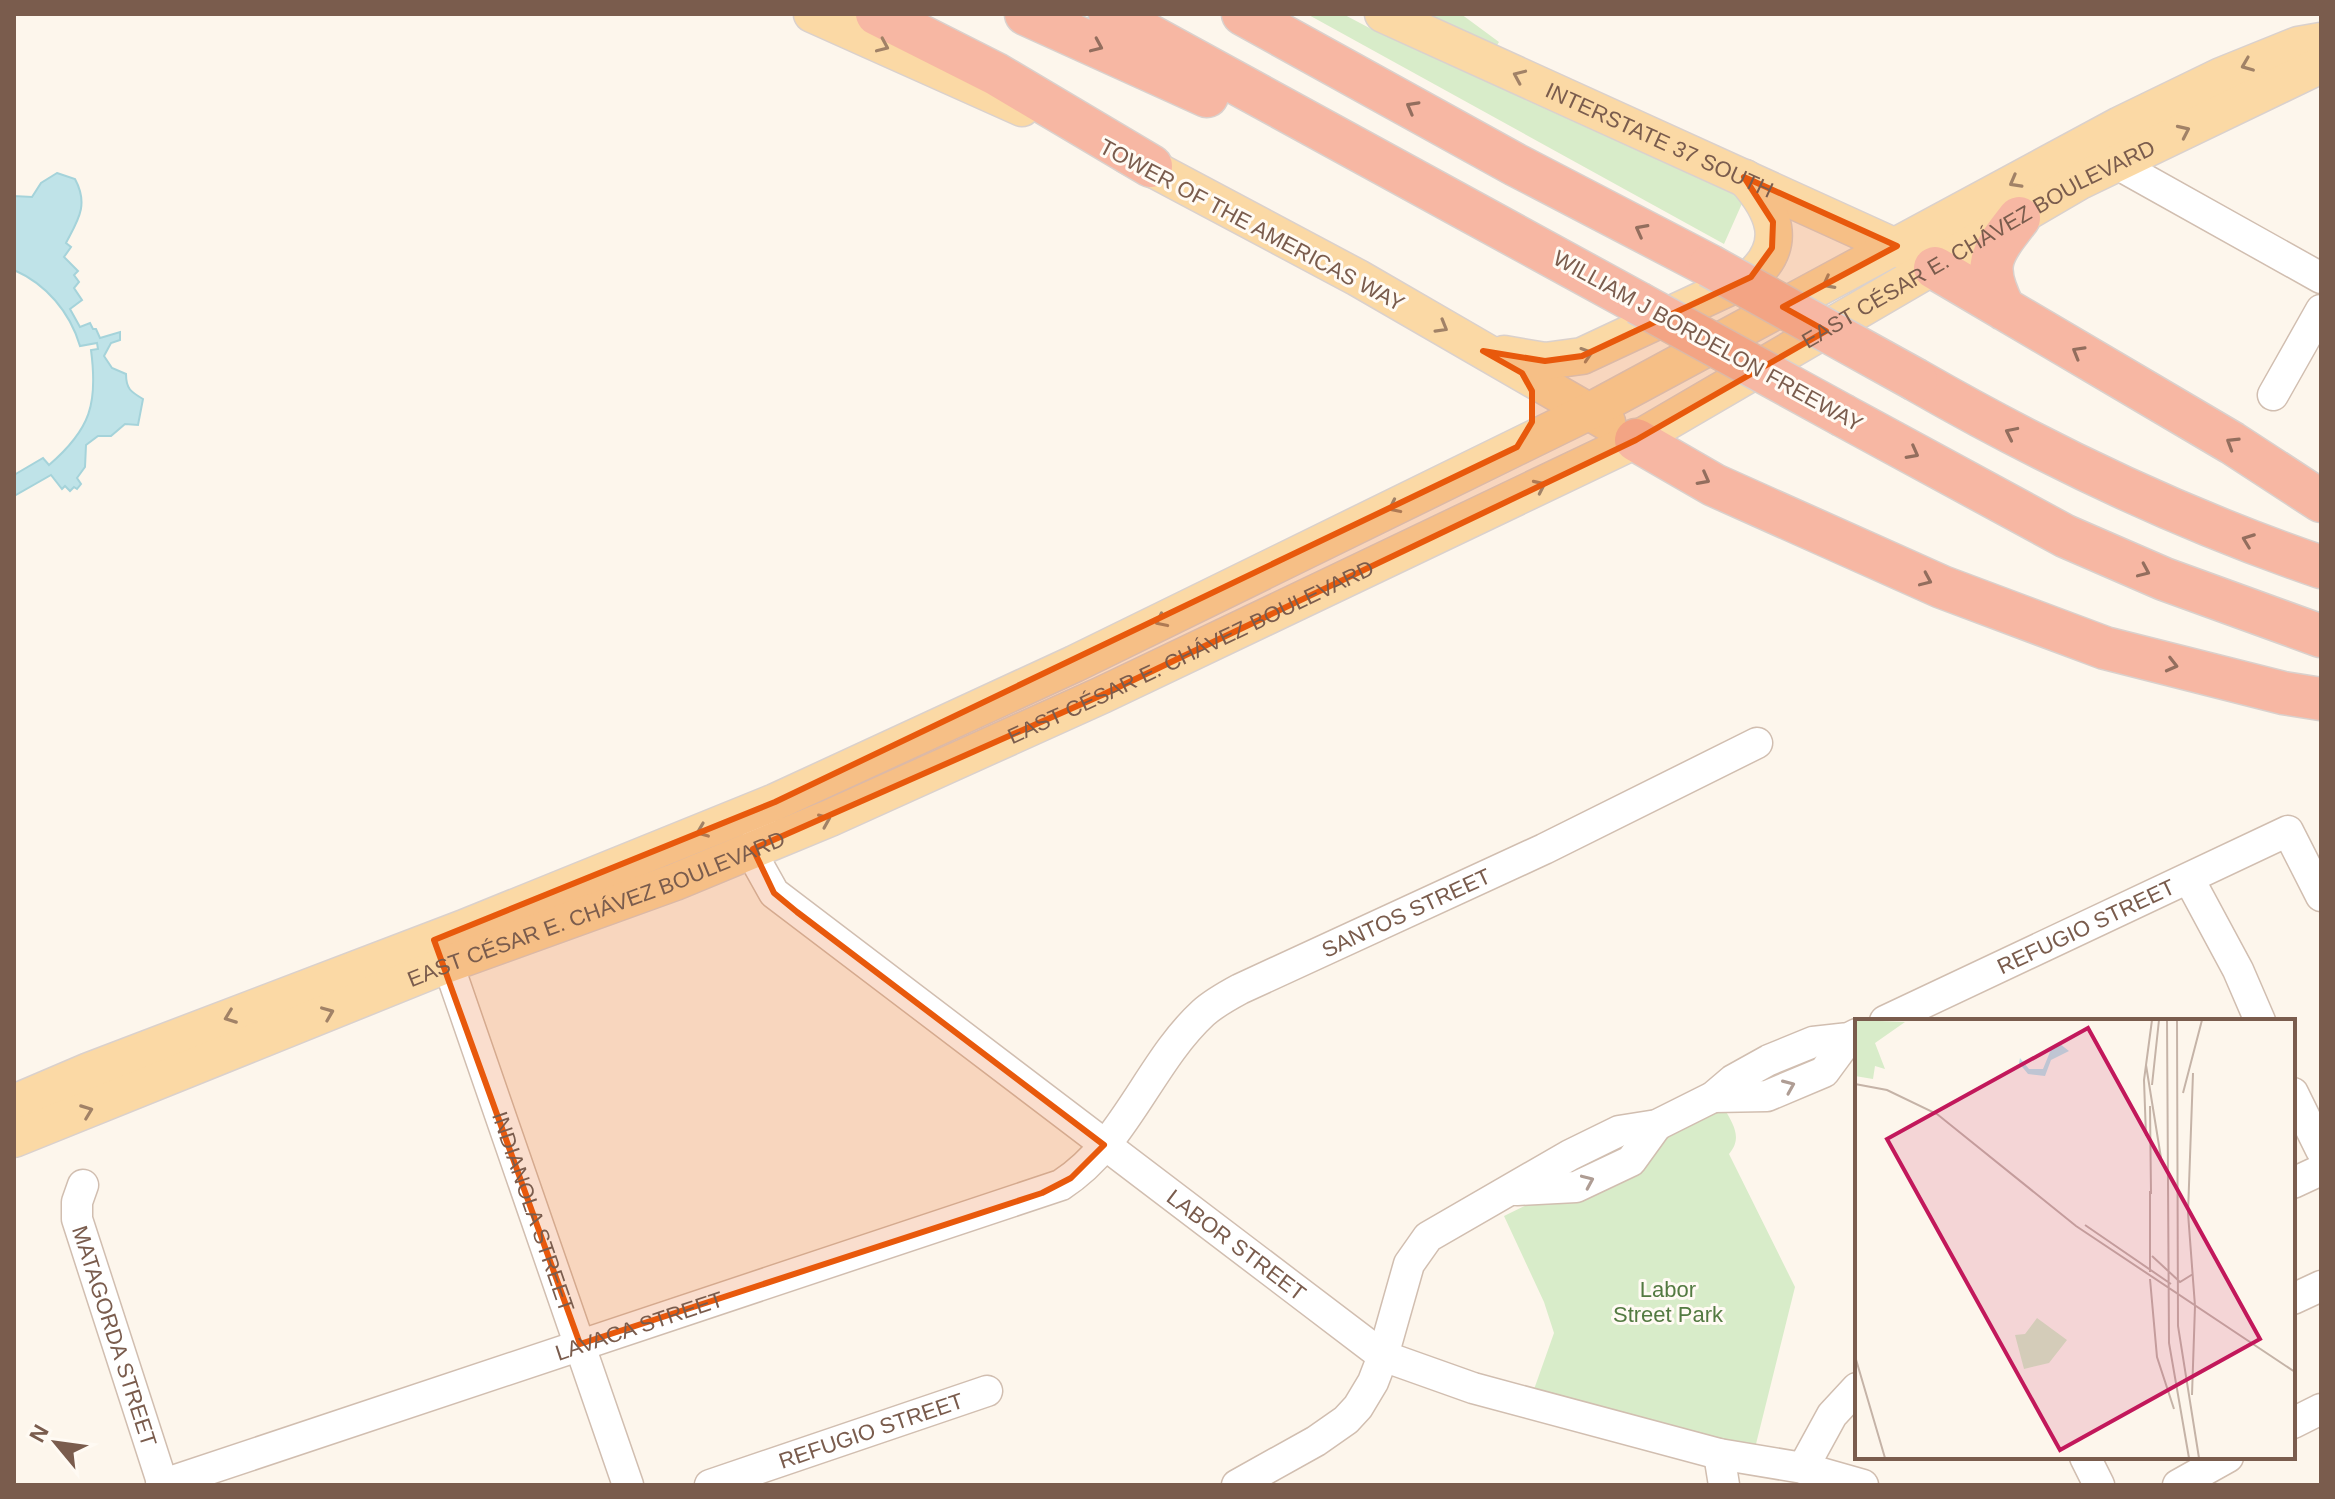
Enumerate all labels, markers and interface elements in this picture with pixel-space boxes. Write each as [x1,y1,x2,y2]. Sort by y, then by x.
one-way arrow [875,36,889,52]
one-way arrow [1089,36,1103,52]
one-way arrow [2241,56,2255,72]
one-way arrow [1513,69,1528,85]
street label: INTERSTATE 37 SOUTH [1542,77,1778,202]
one-way arrow [1406,101,1420,117]
one-way arrow [2176,125,2190,141]
street label: TOWER OF THE AMERICAS WAY [1095,134,1409,316]
street label: EAST CÉSAR E. CHÁVEZ BOULEVARD [1797,134,2159,353]
one-way arrow [2009,172,2024,188]
one-way arrow [1634,224,1649,239]
street label: WILLIAM J BORDELON FREEWAY [1549,245,1867,437]
one-way arrow [1822,273,1837,288]
one-way arrow [1433,317,1448,333]
one-way arrow [1580,347,1594,363]
one-way arrow [2072,347,2087,362]
one-way arrow [2004,427,2019,443]
one-way arrow [2226,438,2241,453]
one-way arrow [1905,444,1919,459]
one-way arrow [1695,470,1710,485]
one-way arrow [1532,480,1547,496]
one-way arrow [1388,497,1403,513]
one-way arrow [2242,533,2256,550]
street label: EAST CÉSAR E. CHÁVEZ BOULEVARD [1004,555,1378,749]
one-way arrow [2136,561,2151,577]
one-way arrow [1918,570,1933,586]
one-way arrow [1154,612,1169,627]
one-way arrow [2164,655,2178,672]
one-way arrow [817,813,831,829]
one-way arrow [696,821,710,837]
street label: EAST CÉSAR E. CHÁVEZ BOULEVARD [404,826,788,992]
street label: SANTOS STREET [1318,863,1494,962]
street label: REFUGIO STREET [1993,874,2179,979]
one-way arrow [320,1006,334,1023]
one-way arrow [224,1007,238,1024]
inset map [1855,1019,2295,1459]
one-way arrow [1781,1080,1795,1096]
one-way arrow [79,1104,93,1121]
street label: INDIANOLA STREET [487,1108,580,1315]
one-way arrow [1580,1175,1594,1191]
street label: LABOR STREET [1162,1184,1311,1305]
street label: MATAGORDA STREET [68,1223,162,1449]
park label: Labor Street Park [1613,1277,1724,1327]
street label: LAVACA STREET [552,1286,726,1365]
street label: REFUGIO STREET [775,1387,967,1473]
north arrow [16,1403,96,1483]
text: N [24,1421,54,1447]

